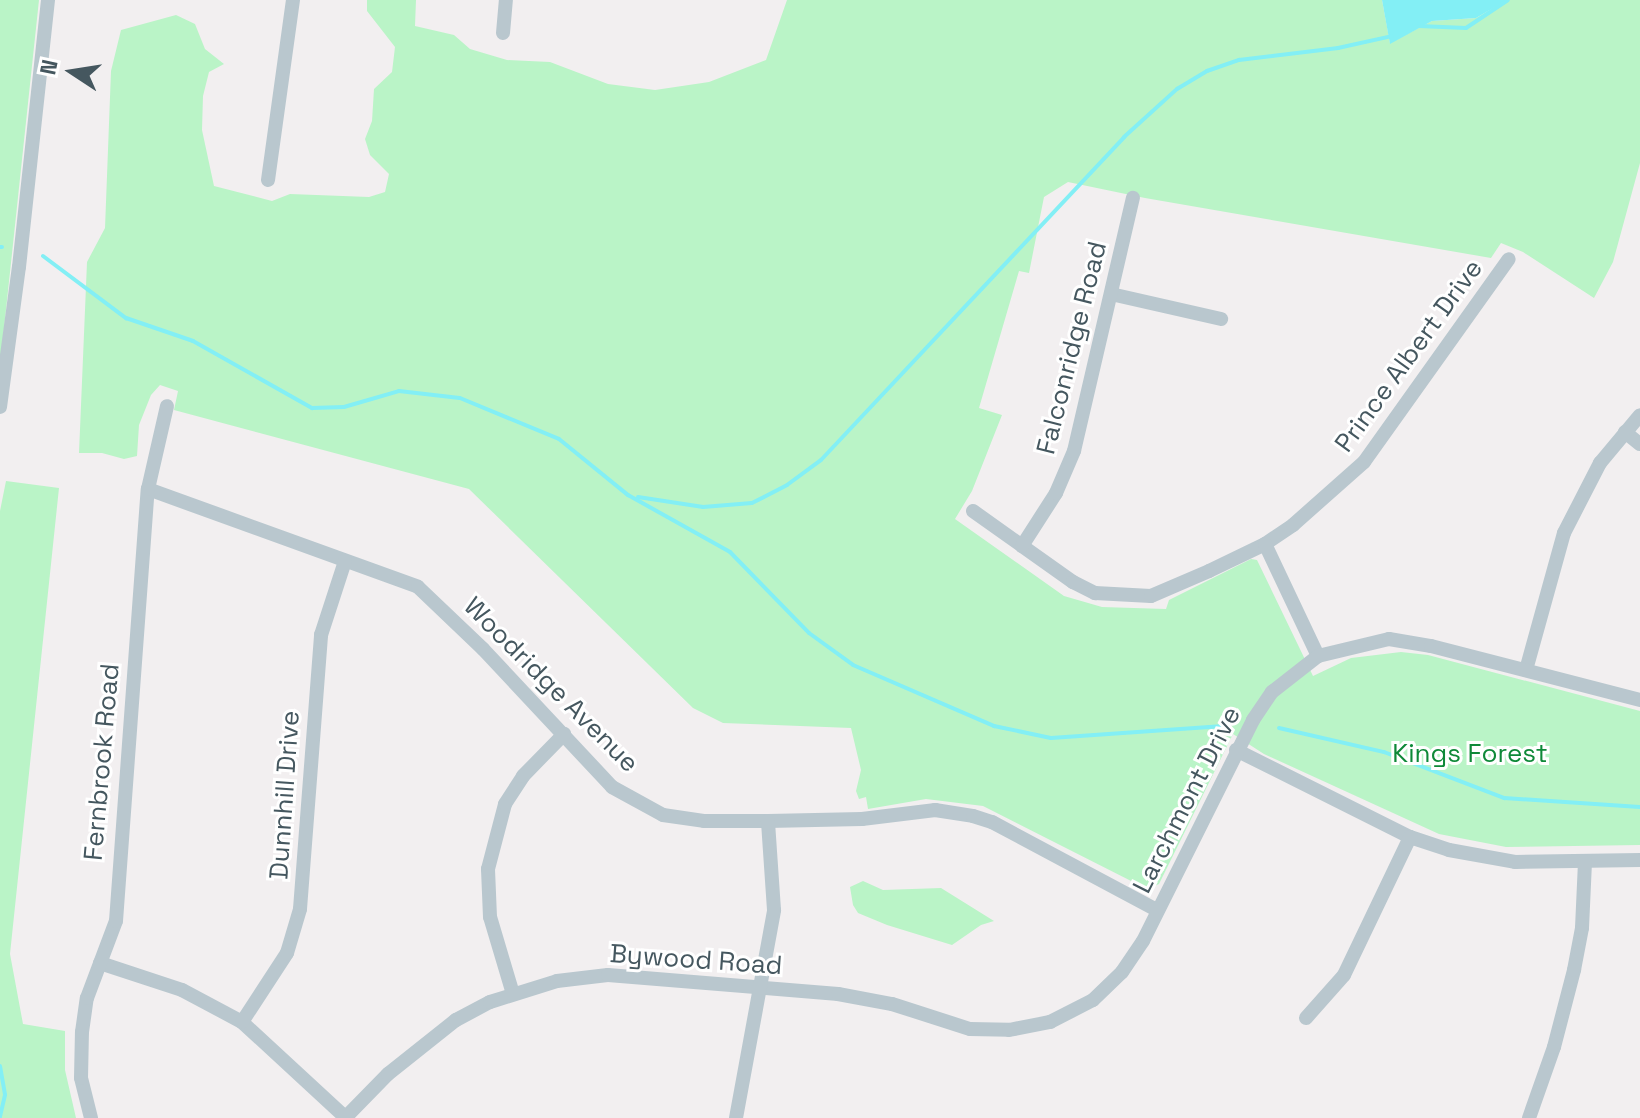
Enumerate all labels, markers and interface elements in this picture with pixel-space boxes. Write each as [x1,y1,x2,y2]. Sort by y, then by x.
north arrow [32,32,112,112]
text: N [33,57,64,77]
street label: Falconridge Road [1030,238,1114,458]
street label: Prince Albert Drive [1328,253,1490,459]
street label: Woodridge Avenue [457,591,645,779]
street label: Fernbrook Road [78,662,126,862]
street label: Larchmont Drive [1127,702,1247,898]
street label: Dunnhill Drive [264,710,306,880]
park label: Kings Forest [1392,738,1548,770]
street label: Bywood Road [609,938,783,982]

